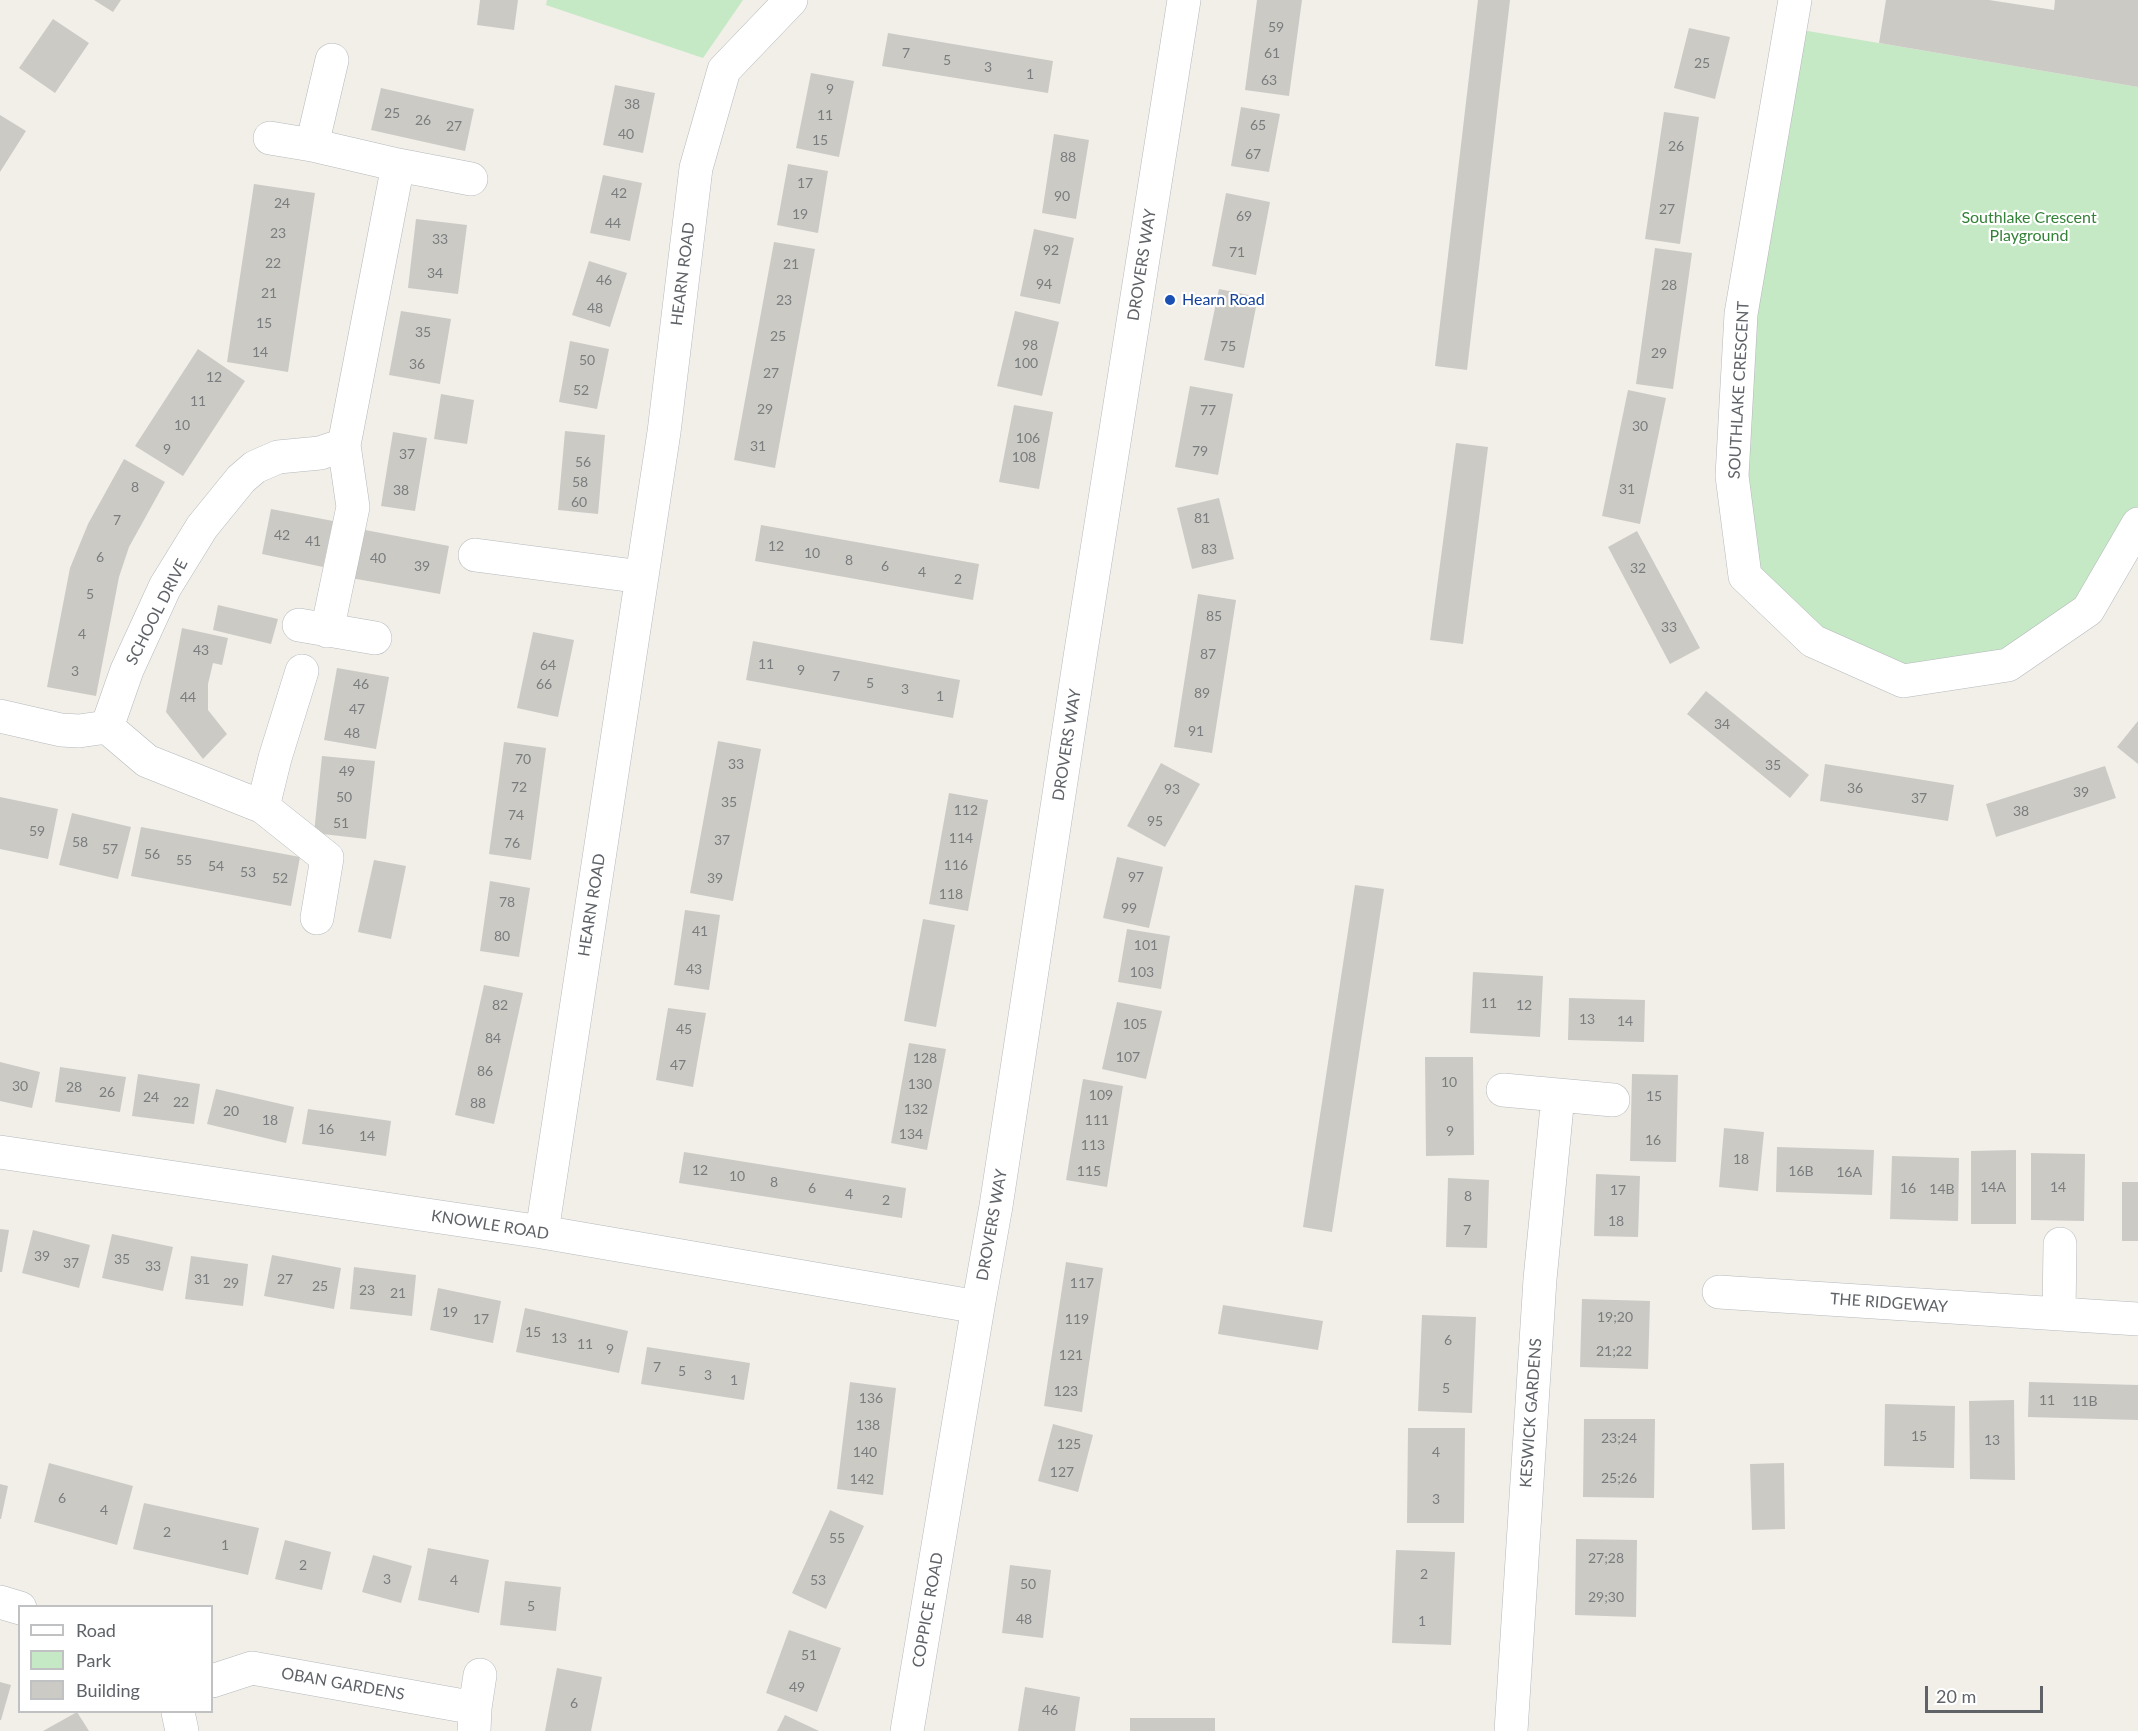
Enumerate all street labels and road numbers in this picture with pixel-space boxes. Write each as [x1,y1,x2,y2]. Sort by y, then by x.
street label: DROVERS WAY [1124,208,1160,322]
street label: HEARN ROAD [667,221,699,327]
street label: SOUTHLAKE CRESCENT [1725,301,1753,479]
street label: SCHOOL DRIVE [122,556,192,668]
street label: DROVERS WAY [1049,688,1085,802]
street label: HEARN ROAD [574,852,610,958]
street label: DROVERS WAY [973,1168,1011,1282]
street label: KNOWLE ROAD [430,1206,550,1244]
street label: THE RIDGEWAY [1829,1289,1949,1317]
street label: KESWICK GARDENS [1516,1338,1546,1488]
street label: COPPICE ROAD [908,1551,948,1669]
street label: OBAN GARDENS [280,1664,406,1704]

